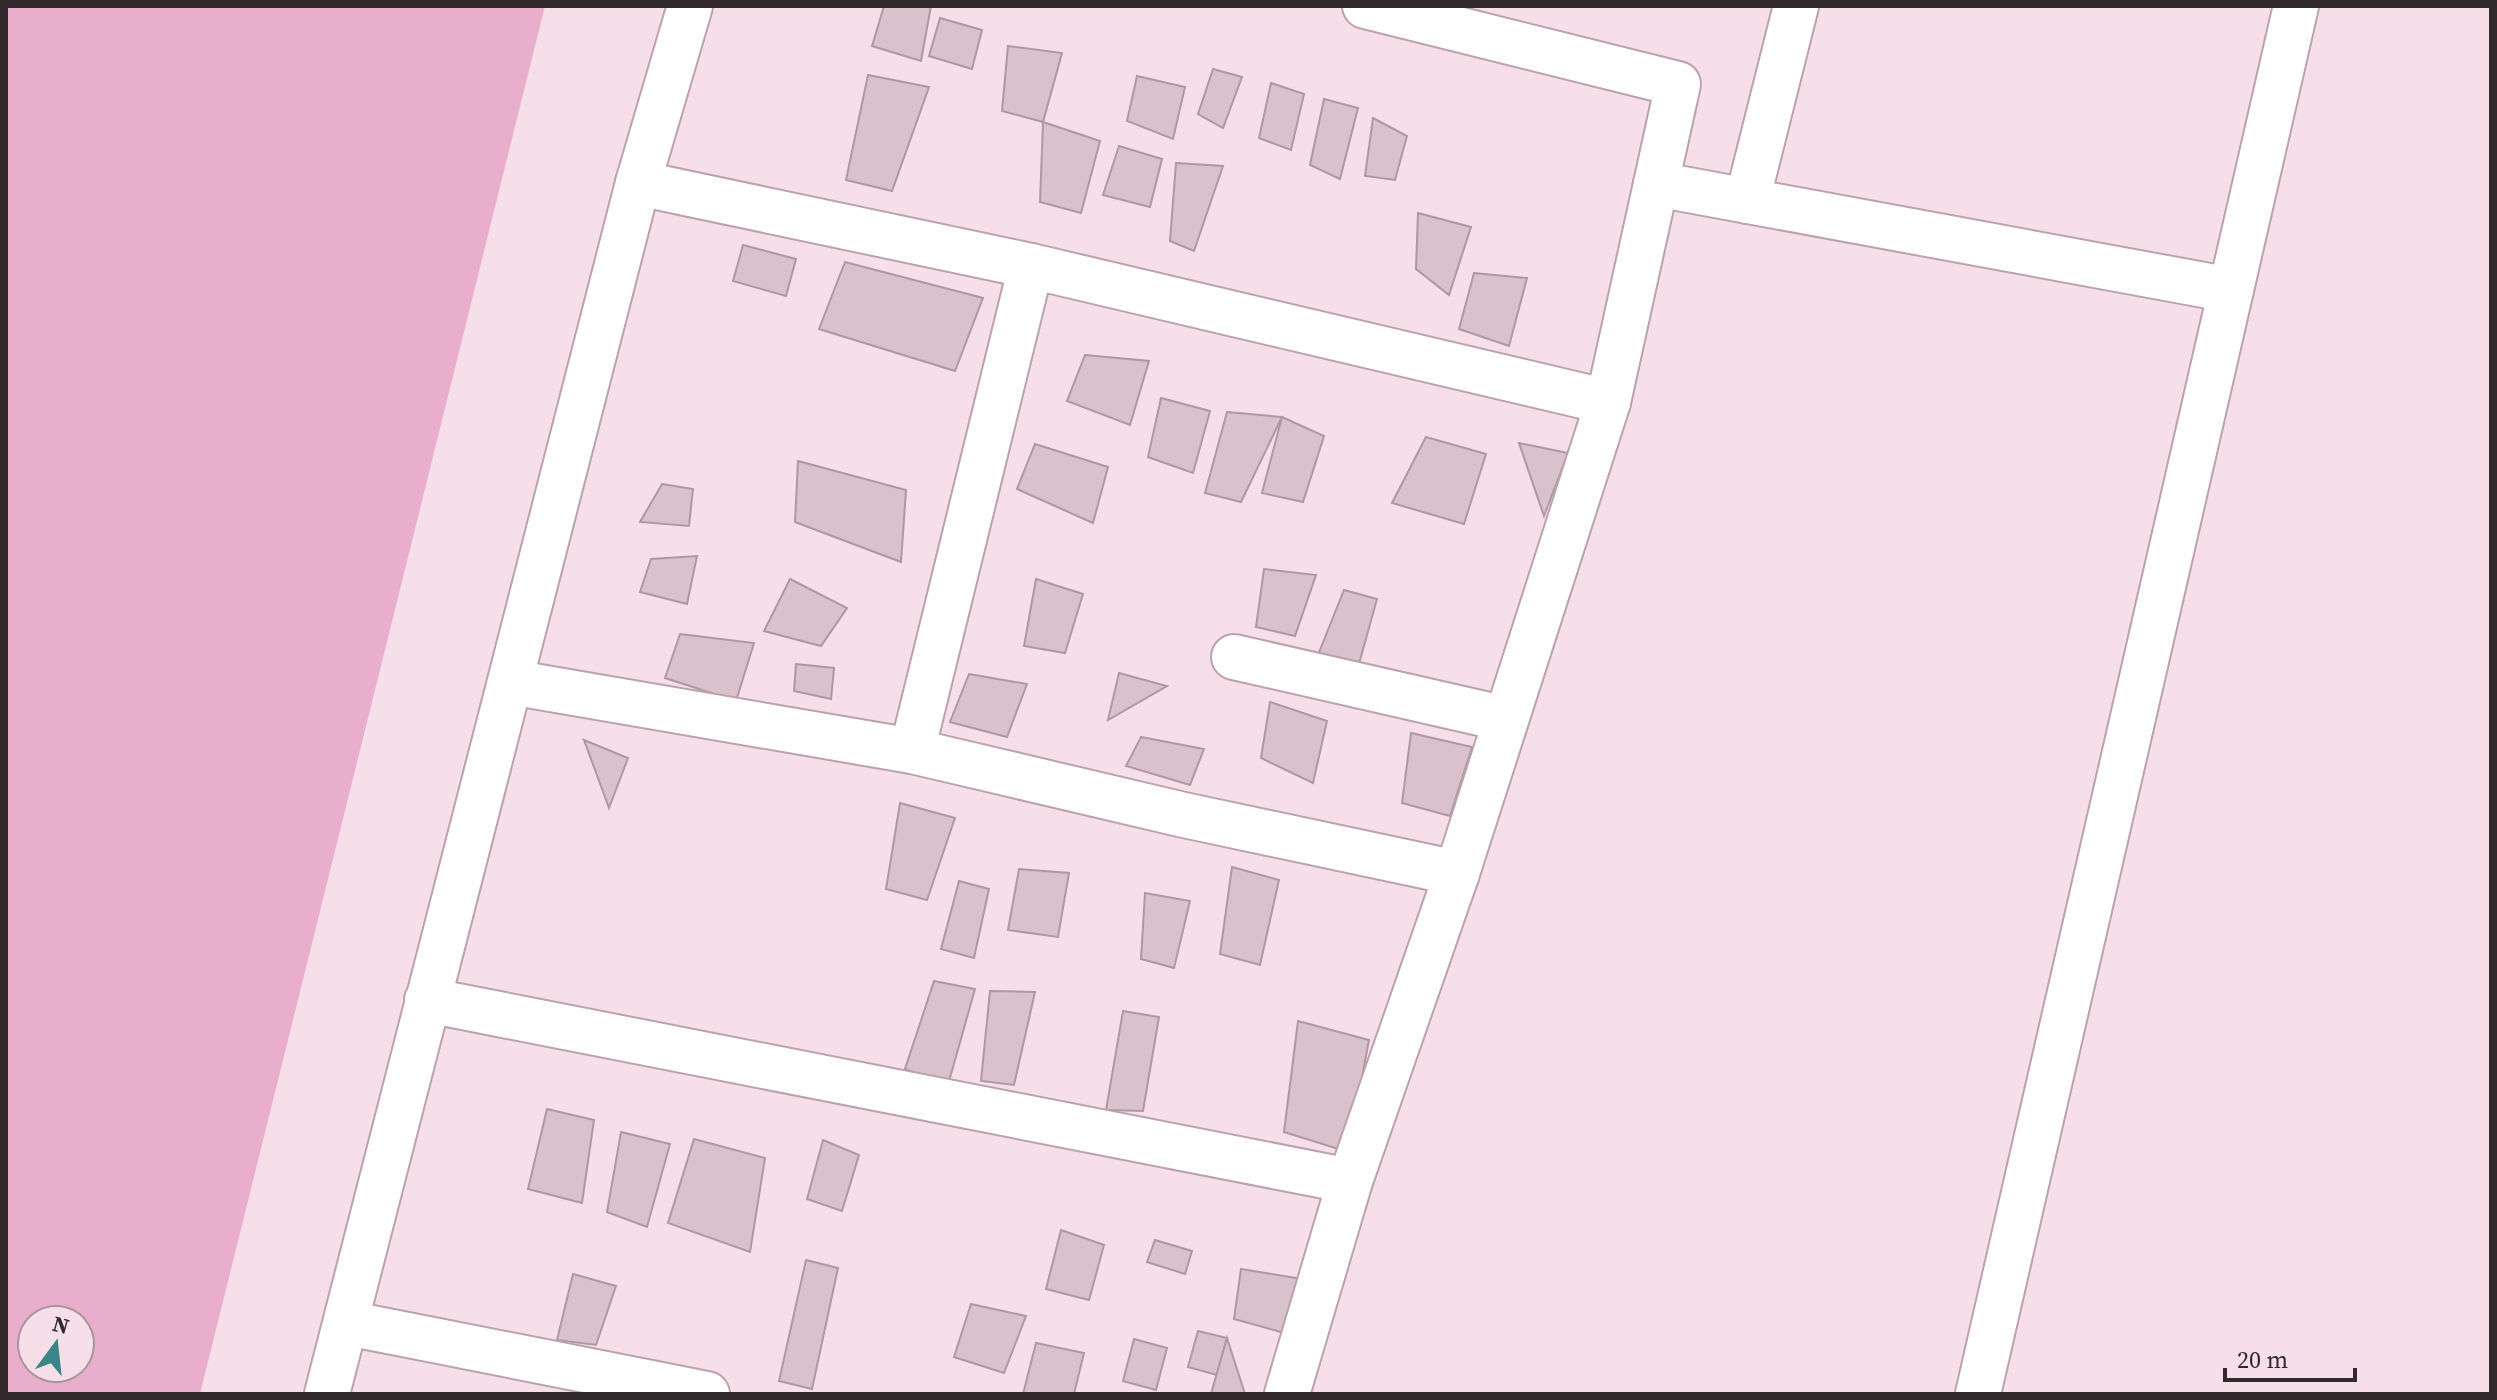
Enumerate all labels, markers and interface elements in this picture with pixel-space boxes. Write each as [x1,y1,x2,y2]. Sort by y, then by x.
north arrow [16,1304,96,1384]
text: N [50,1308,73,1341]
scale bar [2225,1332,2355,1382]
text: 20 m [2237,1343,2288,1376]

